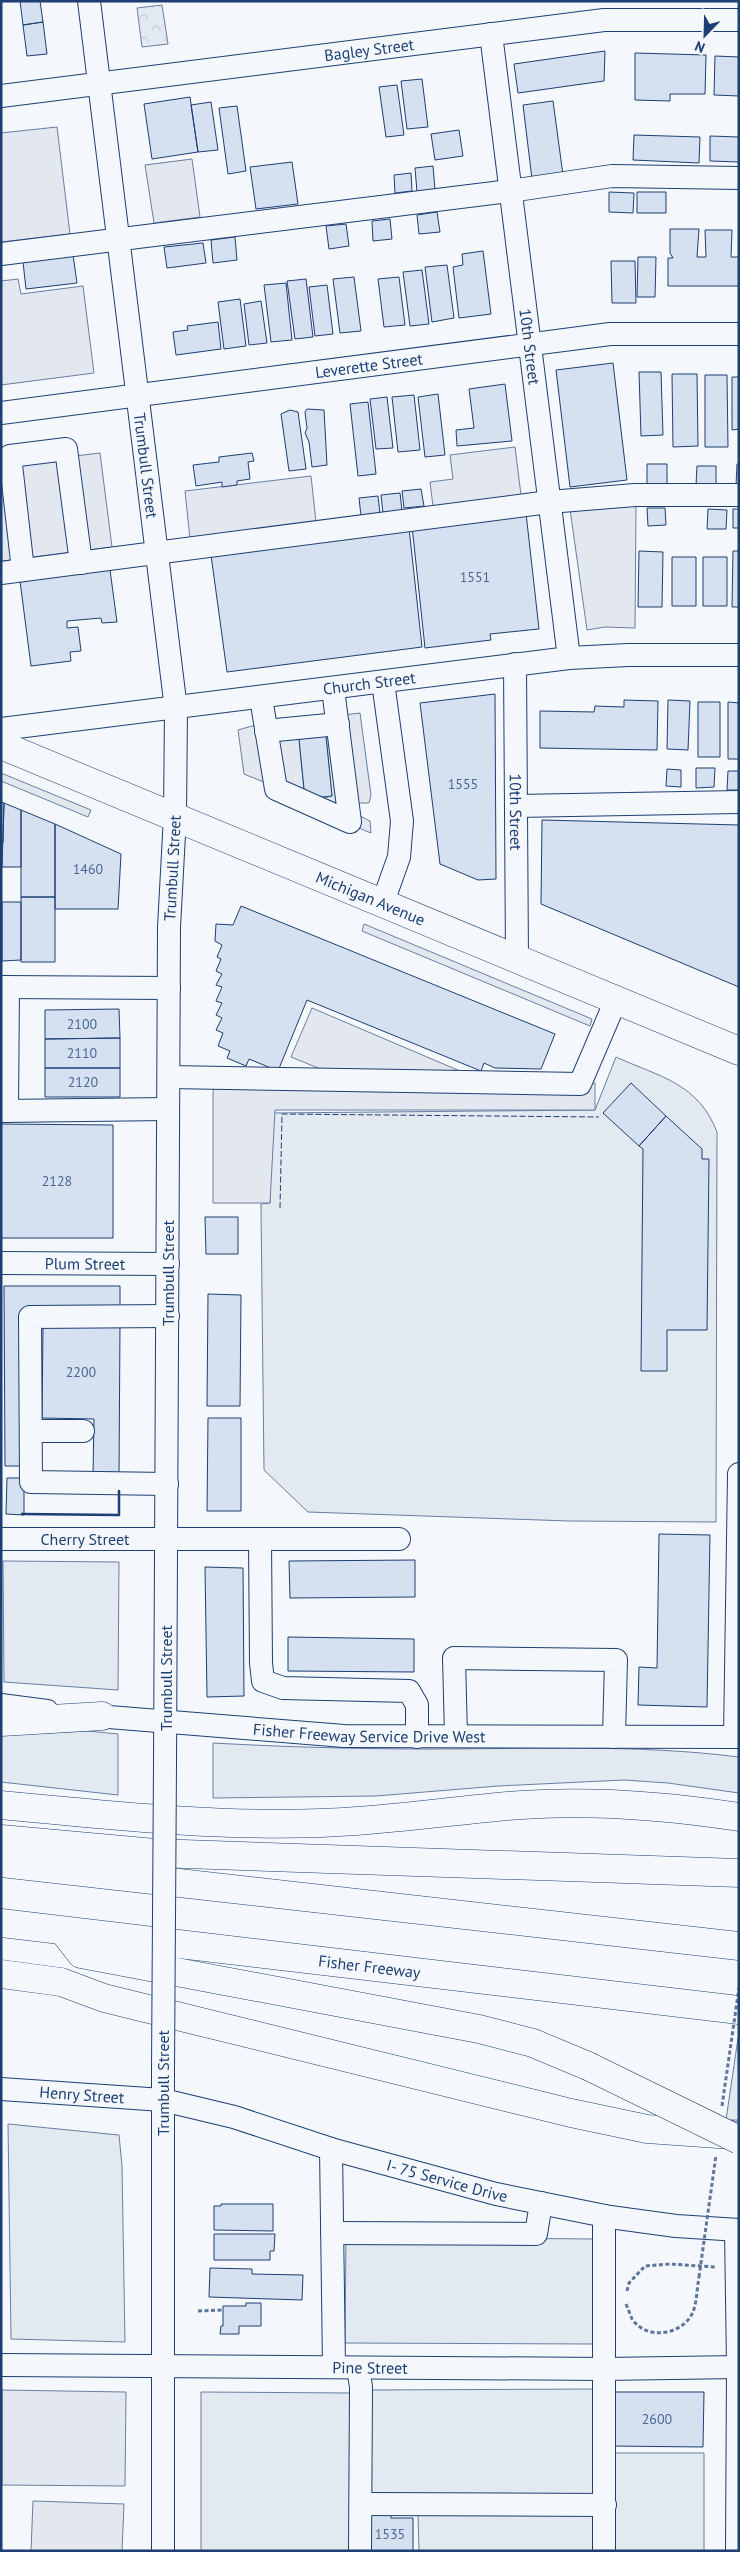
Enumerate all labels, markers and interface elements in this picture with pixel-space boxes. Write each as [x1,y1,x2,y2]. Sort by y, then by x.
north arrow [680,10,730,60]
street label: Bagley Street [323,34,416,65]
text: N [692,37,708,57]
street label: 10th Street [515,307,545,387]
street label: Leverette Street [314,348,425,382]
street label: Trumbull Street [130,412,163,520]
house number: 1551 [460,568,490,586]
street label: Church Street [322,667,417,699]
street label: 10th Street [506,773,526,851]
house number: 1555 [448,775,478,793]
street label: Trumbull Street [159,814,185,921]
house number: 1460 [73,860,104,878]
street label: Michigan Avenue [313,867,428,930]
house number: 2100 [67,1015,98,1033]
house number: 2110 [67,1044,98,1062]
house number: 2120 [68,1073,99,1091]
house number: 2128 [42,1172,72,1190]
street label: Trumbull Street [158,1219,178,1326]
street label: Plum Street [45,1253,126,1274]
house number: 2200 [66,1363,97,1381]
street label: Cherry Street [40,1529,130,1549]
street label: Trumbull Street [156,1624,176,1731]
street label: Fisher Freeway Service Drive West [252,1719,486,1746]
street label: Fisher Freeway [317,1950,422,1982]
street label: Trumbull Street [153,2029,173,2136]
street label: Henry Street [39,2082,126,2107]
street label: I- 75 Service Drive [385,2155,509,2206]
street label: Pine Street [332,2357,408,2378]
house number: 2600 [642,2410,673,2428]
house number: 1535 [375,2525,405,2543]

